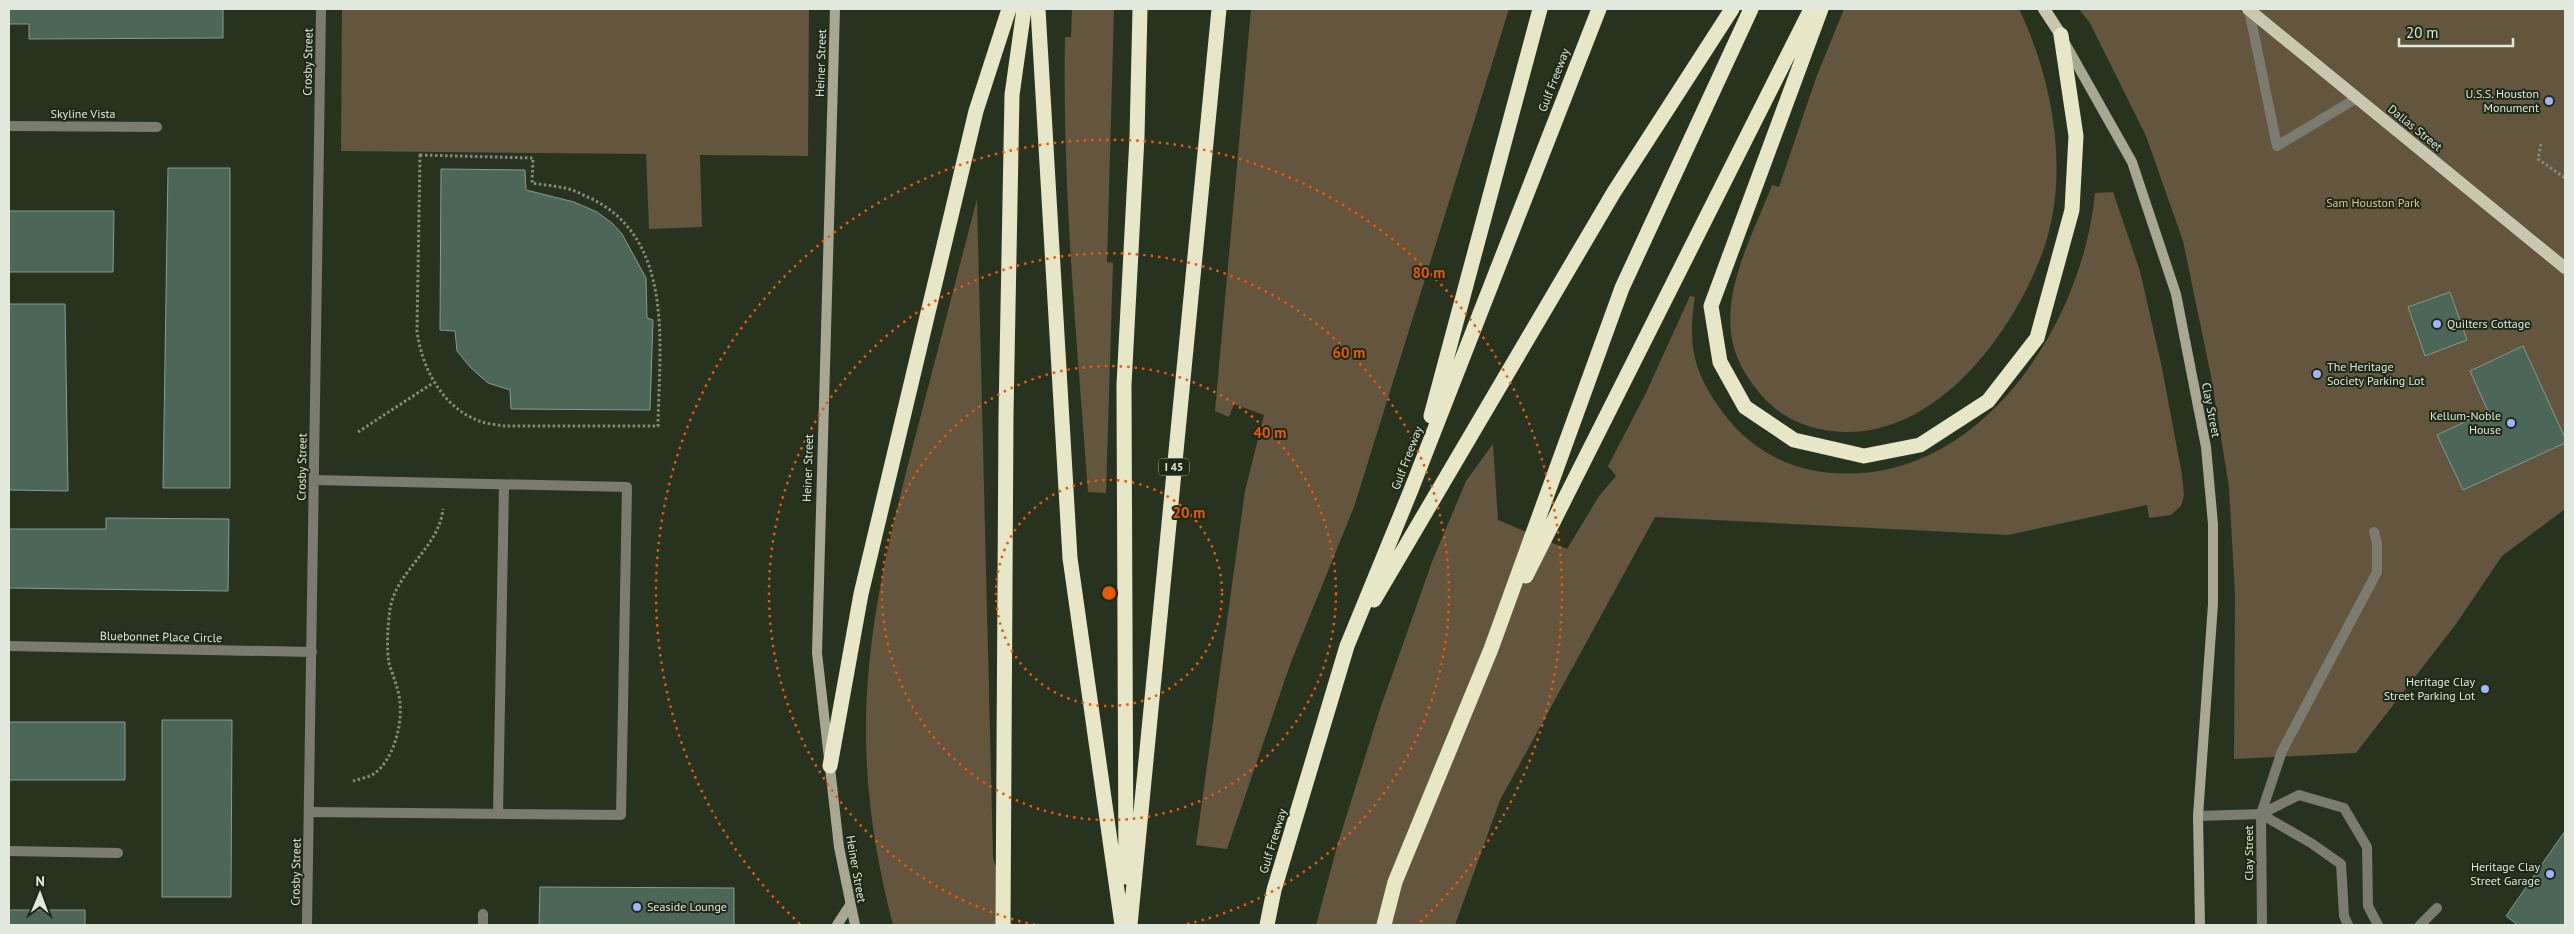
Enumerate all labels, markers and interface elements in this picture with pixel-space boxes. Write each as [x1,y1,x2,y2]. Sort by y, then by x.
scale bar [2399,15,2513,47]
text: 20 m [2406,23,2439,42]
street label: Crosby Street [299,28,316,96]
street label: Heiner Street [812,29,829,97]
street label: Gulf Freeway [1535,46,1573,114]
place label: U.S.S. Houston Monument [2466,86,2539,115]
marker: U.S.S. Houston Monument [2543,95,2555,107]
street label: Dallas Street [2385,101,2446,154]
street label: Skyline Vista [51,106,116,121]
park label: Sam Houston Park [2326,195,2420,210]
text: 80 m [1413,263,1445,282]
place label: Quilters Cottage [2447,316,2530,331]
marker: Quilters Cottage [2431,318,2443,330]
text: 60 m [1333,343,1365,362]
place label: The Heritage Society Parking Lot [2327,359,2424,388]
marker: The Heritage Society Parking Lot [2311,368,2323,380]
street label: Clay Street [2199,381,2224,438]
place label: Kellum-Noble House [2430,408,2501,437]
marker: Kellum-Noble House [2505,417,2517,429]
text: 40 m [1254,423,1286,442]
street label: Gulf Freeway [1388,424,1426,492]
street label: Crosby Street [293,433,310,501]
street label: Heiner Street [799,434,816,502]
road number: I 45 [1159,458,1189,476]
text: 20 m [1173,503,1205,522]
centre of rings [1100,584,1118,602]
street label: Bluebonnet Place Circle [100,628,222,645]
place label: Heritage Clay Street Parking Lot [2384,674,2475,703]
marker: Heritage Clay Street Parking Lot [2479,683,2491,695]
street label: Gulf Freeway [1256,806,1290,875]
street label: Clay Street [2241,825,2256,881]
street label: Heiner Street [843,834,870,904]
street label: Crosby Street [287,838,304,906]
place label: Heritage Clay Street Garage [2470,859,2540,888]
marker: Heritage Clay Street Garage [2544,868,2556,880]
north arrow [15,869,65,919]
text: N [35,872,45,890]
place label: Seaside Lounge [647,899,727,914]
marker: Seaside Lounge [631,901,643,913]

